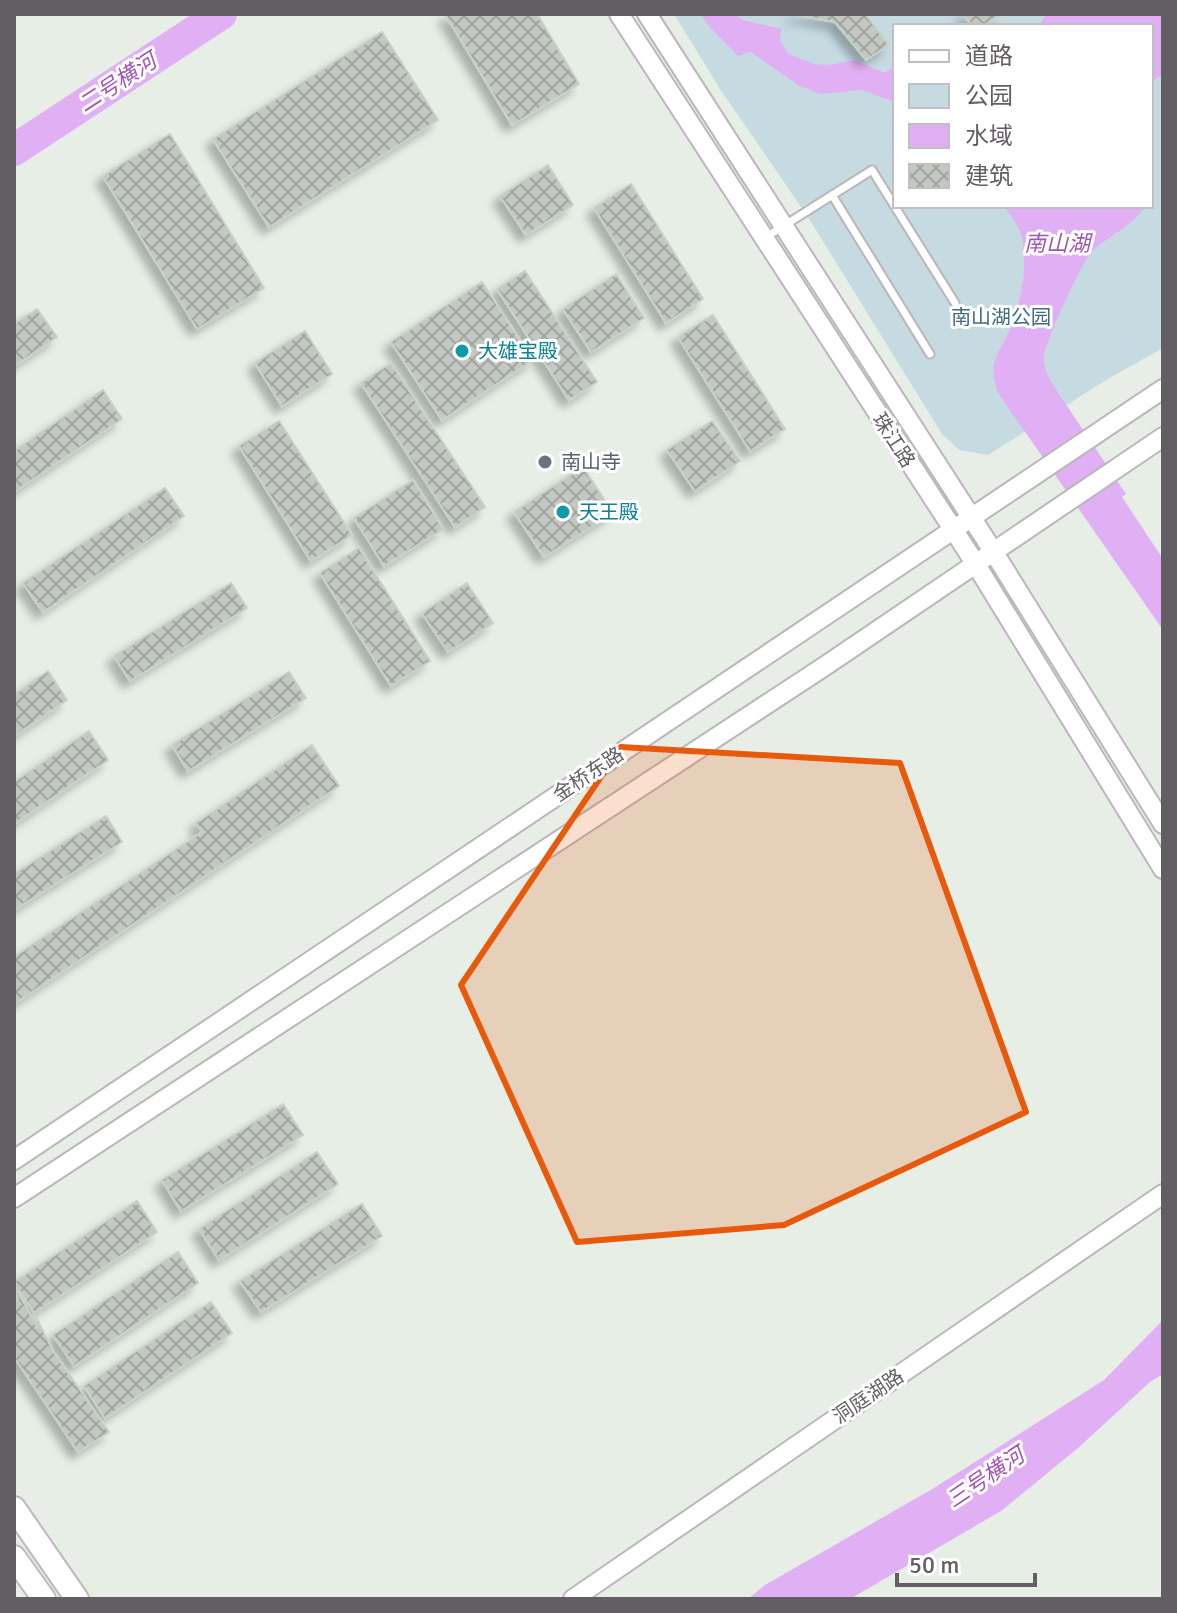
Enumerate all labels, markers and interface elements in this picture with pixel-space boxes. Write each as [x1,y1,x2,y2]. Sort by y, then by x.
legend [893,24,1153,208]
text: 道路 [965,41,1013,71]
water label: 二号横河 [73,45,165,118]
text: 公园 [965,81,1013,111]
text: 水域 [965,121,1013,151]
text: 建筑 [965,161,1013,191]
water label: 南山湖 [1024,230,1093,257]
park label: 南山湖公园 [951,305,1051,330]
place label: 大雄宝殿 [478,339,558,364]
marker: 大雄宝殿 [453,342,471,360]
street label: 珠江路 [867,408,920,472]
place label: 南山寺 [561,450,621,475]
marker: 南山寺 [536,453,554,471]
place label: 天王殿 [579,500,639,525]
marker: 天王殿 [554,503,572,521]
street label: 金桥东路 [548,742,628,807]
street label: 洞庭湖路 [828,1364,908,1429]
water label: 三号横河 [941,1439,1033,1513]
scale bar [897,1537,1035,1587]
text: 50 m [909,1550,959,1580]

